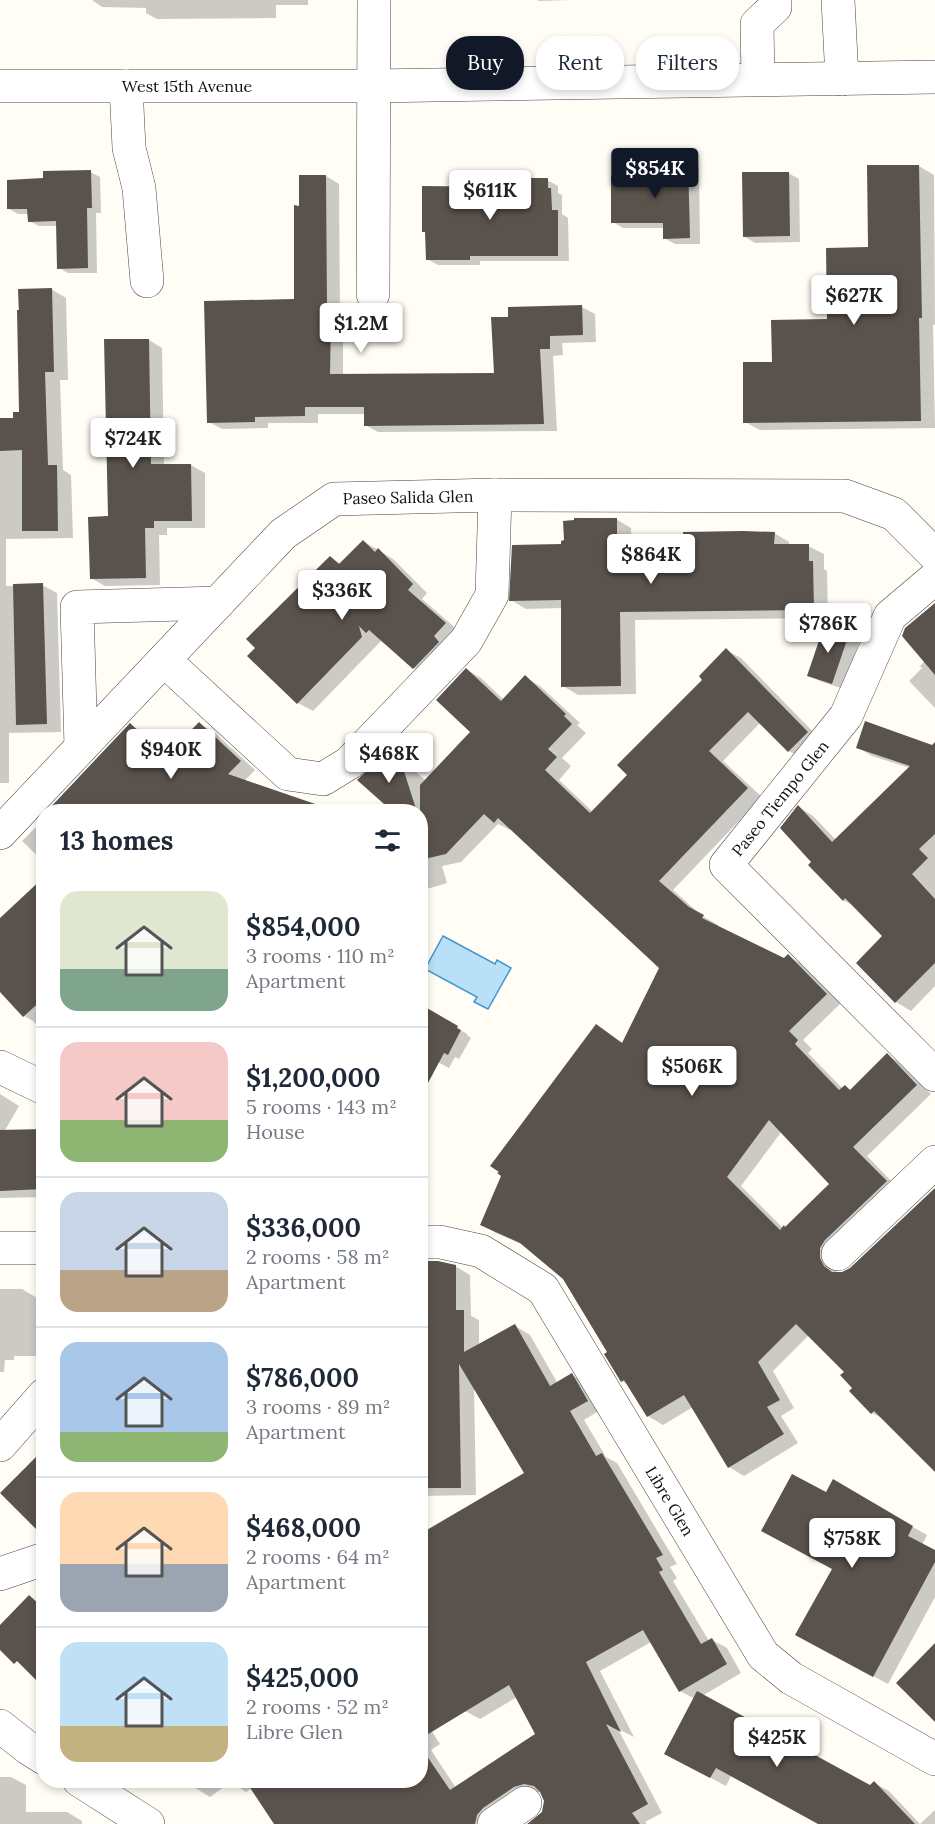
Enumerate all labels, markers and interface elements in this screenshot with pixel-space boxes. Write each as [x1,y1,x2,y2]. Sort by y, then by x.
chip: Buy [446,36,524,90]
chip: Rent [536,36,624,90]
chip: Filters [636,36,739,90]
street label: West 15th Avenue [122,76,253,96]
pin: $854K [613,148,697,199]
text: $854K [625,155,685,180]
pin: $611K [448,170,532,221]
text: $611K [463,177,517,202]
pin: $627K [812,275,896,326]
text: $627K [825,282,883,307]
pin: $1.2M [319,303,403,354]
text: $1.2M [334,310,388,335]
pin: $724K [91,418,175,469]
text: $724K [105,425,161,450]
street label: Paseo Salida Glen [343,486,474,508]
pin: $864K [609,534,693,585]
text: $864K [621,541,681,566]
pin: $336K [300,570,384,621]
text: $336K [312,577,372,602]
pin: $786K [786,603,870,654]
text: $786K [799,610,857,635]
pin: $940K [129,729,213,780]
pin: $468K [347,733,431,784]
text: $940K [140,736,202,761]
street label: Paseo Tiempo Glen [727,736,833,860]
text: $468K [359,740,419,765]
text: 13 homes [60,824,173,857]
icon: filters [371,824,404,857]
text: $854,000 [246,910,360,943]
icon: home [108,915,180,987]
text: 3 rooms · 110 m² [246,943,395,968]
text: Apartment [246,968,346,993]
pin: $506K [650,1046,734,1097]
text: $506K [661,1053,723,1078]
text: $1,200,000 [246,1061,381,1094]
icon: home [108,1066,180,1138]
text: 5 rooms · 143 m² [246,1094,397,1119]
text: House [246,1119,305,1144]
text: $336,000 [246,1211,361,1244]
icon: home [108,1216,180,1288]
text: 2 rooms · 58 m² [246,1244,390,1269]
text: Apartment [246,1269,346,1294]
text: $786,000 [246,1361,359,1394]
icon: home [108,1366,180,1438]
text: 3 rooms · 89 m² [246,1394,390,1419]
text: Apartment [246,1419,346,1444]
street label: Libre Glen [641,1463,699,1540]
text: $468,000 [246,1511,361,1544]
icon: home [108,1516,180,1588]
pin: $758K [810,1518,894,1569]
text: $758K [823,1525,881,1550]
text: 2 rooms · 64 m² [246,1544,390,1569]
text: Apartment [246,1569,346,1594]
text: $425,000 [246,1661,359,1694]
icon: home [108,1666,180,1738]
text: 2 rooms · 52 m² [246,1694,389,1719]
pin: $425K [735,1717,819,1768]
text: Libre Glen [246,1719,343,1744]
text: $425K [748,1724,806,1749]

